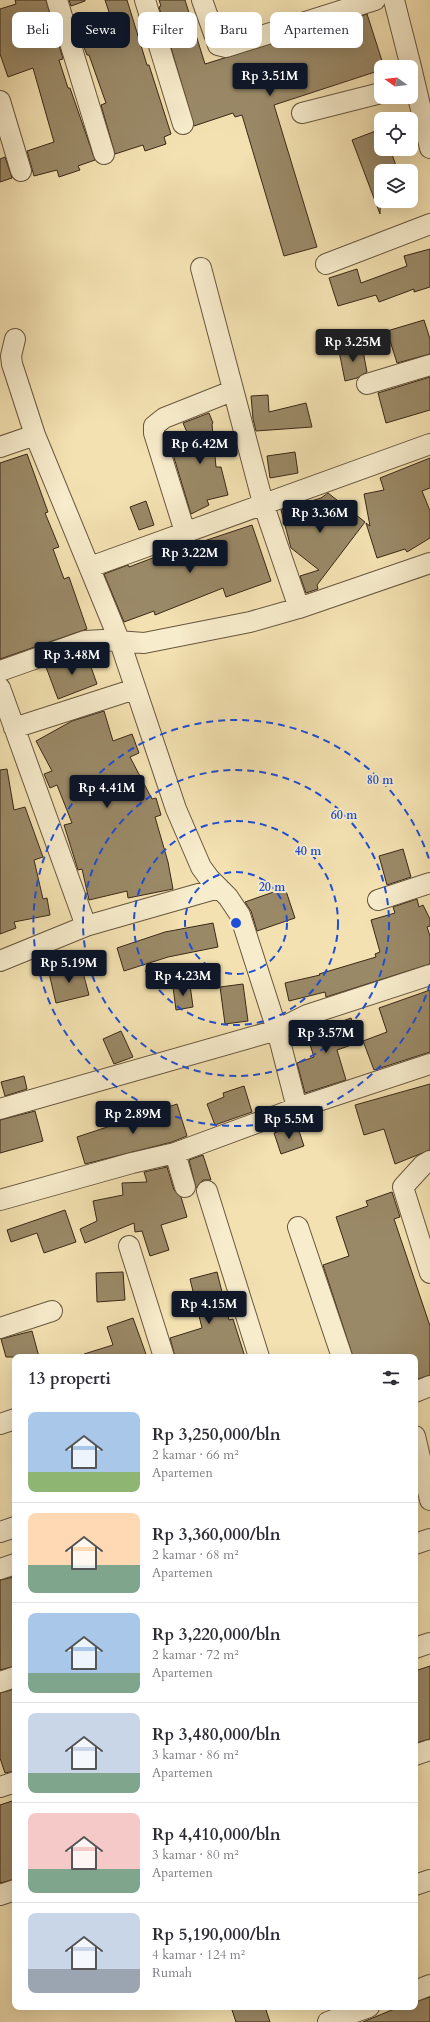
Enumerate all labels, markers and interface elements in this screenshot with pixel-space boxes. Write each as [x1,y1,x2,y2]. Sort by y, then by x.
chip: Beli [12,12,63,48]
chip: Sewa [71,12,130,48]
chip: Filter [138,12,197,48]
chip: Baru [205,12,262,48]
chip: Apartemen [270,12,363,48]
north arrow [374,60,418,104]
map controls [374,60,418,208]
pin: Rp 3.51M [229,63,311,97]
text: Rp 3.51M [242,67,298,85]
button: locate [374,112,418,156]
button: layers [374,164,418,208]
pin: Rp 3.25M [312,329,394,363]
text: Rp 3.25M [325,333,381,351]
pin: Rp 6.42M [159,431,241,465]
text: Rp 6.42M [172,435,228,453]
pin: Rp 3.36M [279,500,361,534]
text: Rp 3.36M [292,504,348,522]
pin: Rp 3.22M [149,540,231,574]
text: Rp 3.22M [162,544,218,562]
pin: Rp 3.48M [31,642,113,676]
text: Rp 3.48M [44,646,100,664]
text: 80 m [367,772,394,788]
pin: Rp 4.41M [66,775,148,809]
text: Rp 4.41M [79,779,135,797]
text: 60 m [331,807,358,823]
text: 40 m [295,843,322,859]
text: 20 m [259,879,286,895]
centre of rings [229,916,243,930]
pin: Rp 5.19M [28,950,110,984]
text: Rp 5.19M [41,954,97,972]
pin: Rp 4.23M [142,963,224,997]
text: Rp 4.23M [155,967,211,985]
pin: Rp 3.57M [285,1020,367,1054]
text: Rp 3.57M [298,1024,354,1042]
pin: Rp 2.89M [92,1101,174,1135]
text: Rp 2.89M [105,1105,161,1123]
pin: Rp 5.5M [252,1106,326,1140]
text: Rp 5.5M [264,1110,314,1128]
pin: Rp 4.15M [168,1291,250,1325]
text: Rp 4.15M [181,1295,237,1313]
text: 13 properti [28,1367,111,1390]
icon: filters [380,1367,402,1389]
text: Rp 3,250,000/bln [152,1423,281,1446]
icon: home [60,1428,108,1476]
text: 2 kamar · 66 m² [152,1446,239,1464]
text: Apartemen [152,1464,213,1482]
text: Rp 3,360,000/bln [152,1523,281,1546]
icon: home [60,1529,108,1577]
text: 2 kamar · 68 m² [152,1546,239,1564]
text: Apartemen [152,1564,213,1582]
text: Rp 3,220,000/bln [152,1623,281,1646]
icon: home [60,1629,108,1677]
text: 2 kamar · 72 m² [152,1646,239,1664]
text: Apartemen [152,1664,213,1682]
text: Rp 3,480,000/bln [152,1723,281,1746]
icon: home [60,1729,108,1777]
text: 3 kamar · 86 m² [152,1746,239,1764]
text: Apartemen [152,1764,213,1782]
text: Rp 4,410,000/bln [152,1823,281,1846]
icon: home [60,1829,108,1877]
text: 3 kamar · 80 m² [152,1846,239,1864]
text: Apartemen [152,1864,213,1882]
text: Rp 5,190,000/bln [152,1923,281,1946]
icon: home [60,1929,108,1977]
text: 4 kamar · 124 m² [152,1946,245,1964]
text: Rumah [152,1964,192,1982]

